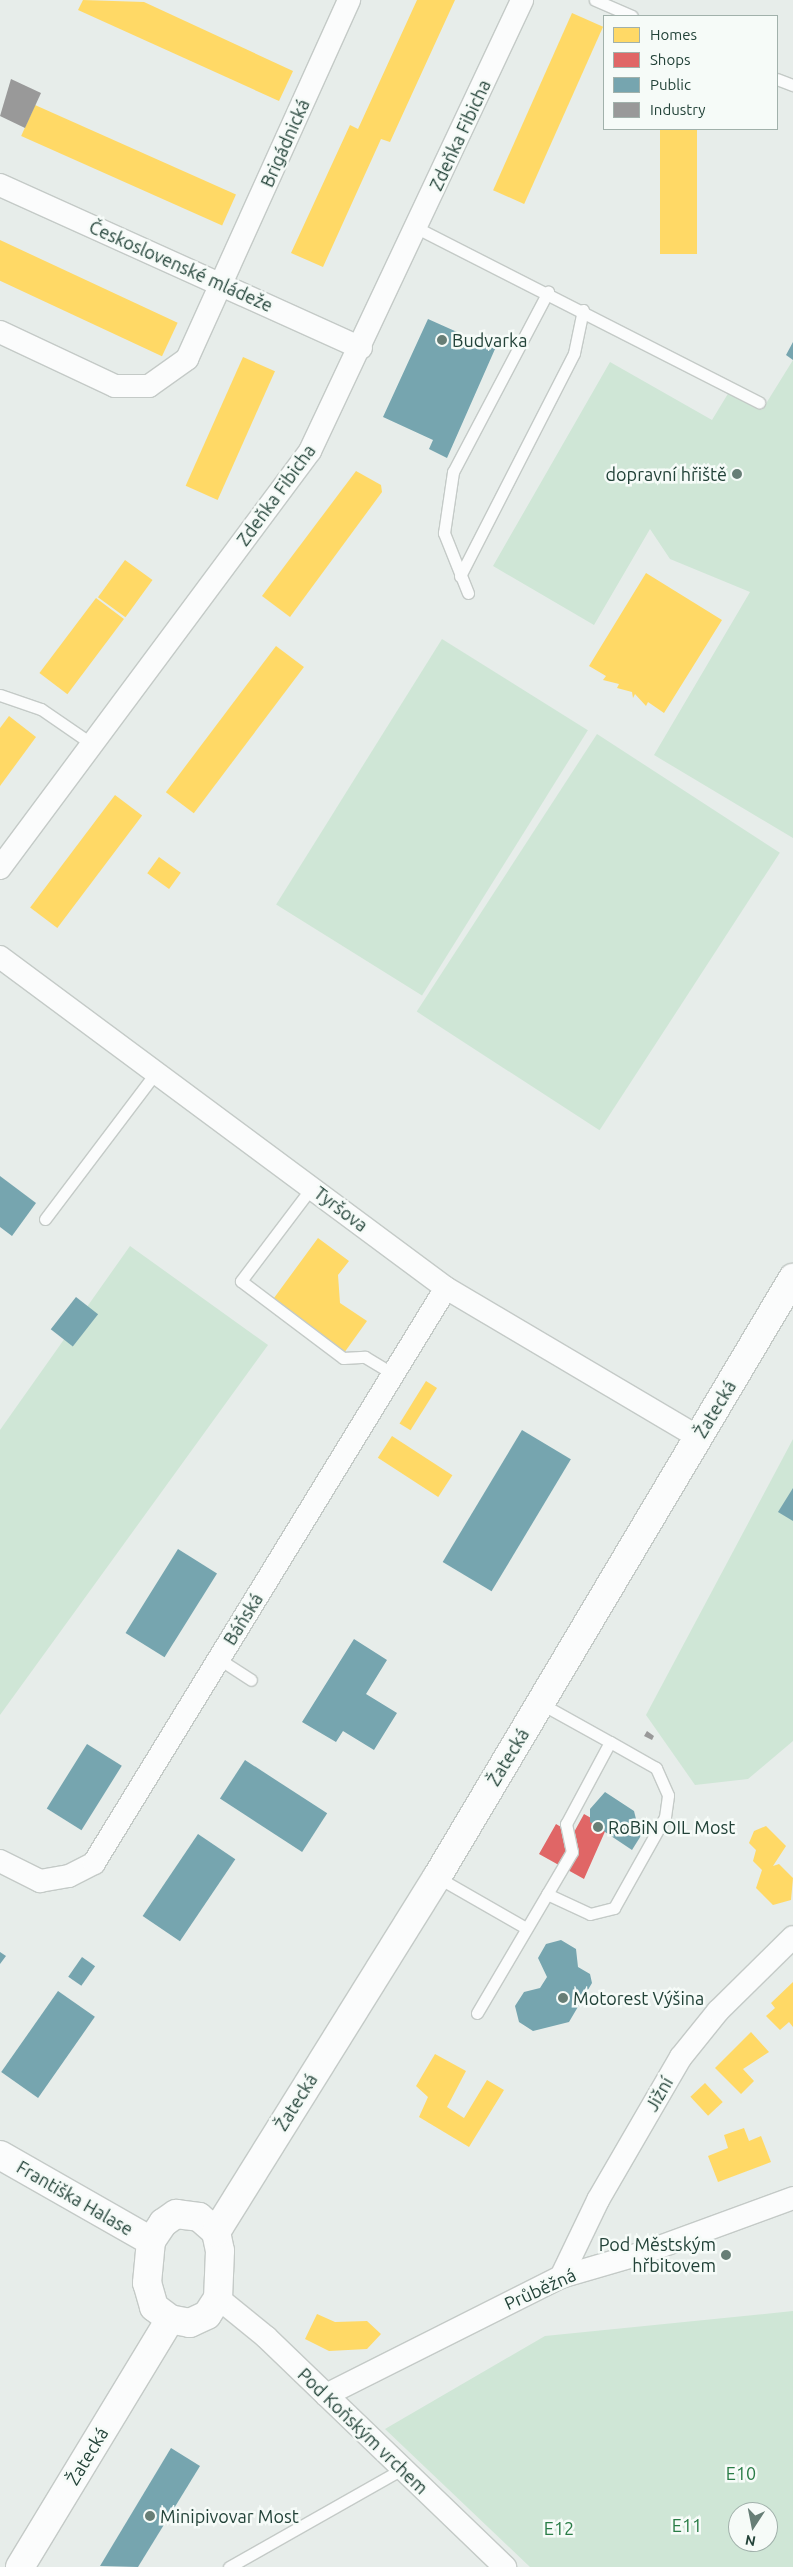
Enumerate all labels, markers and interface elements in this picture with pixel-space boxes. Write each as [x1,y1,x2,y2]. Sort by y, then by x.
legend [603,15,778,130]
text: Homes [650,26,697,43]
text: Shops [650,51,691,68]
street label: Zdeňka Fibicha [425,76,495,194]
text: Public [650,76,691,93]
street label: Brigádnická [256,96,314,190]
text: Industry [650,101,705,118]
street label: Československé mládeže [86,216,276,316]
place label: Budvarka [452,329,527,351]
marker: Budvarka [436,334,448,346]
street label: Zdeňka Fibicha [232,440,320,550]
place label: dopravní hřiště [606,463,727,485]
marker: dopravní hřiště [731,468,743,480]
street label: Tyršova [310,1182,372,1236]
street label: Žatecká [689,1376,741,1442]
street label: Báňská [219,1589,267,1649]
street label: Žatecká [482,1724,534,1790]
place label: RoBiN OIL Most [608,1816,735,1838]
marker: RoBiN OIL Most [592,1821,604,1833]
place label: Motorest Výšina [573,1987,704,2009]
marker: Motorest Výšina [557,1992,569,2004]
street label: Žatecká [270,2070,322,2134]
street label: Jižní [641,2073,677,2115]
street label: Františka Halase [13,2156,137,2240]
place label: Pod Městským hřbitovem [599,2234,716,2276]
marker: Pod Městským hřbitovem [720,2249,732,2261]
street label: Průběžná [501,2264,579,2314]
street label: Pod Koňským vrchem [294,2363,432,2499]
street label: Žatecká [61,2423,113,2489]
park label: E10 [726,2462,756,2484]
north arrow [728,2502,778,2552]
place label: Minipivovar Most [160,2505,299,2527]
marker: Minipivovar Most [144,2510,156,2522]
park label: E11 [672,2514,702,2536]
park label: E12 [544,2517,574,2539]
text: N [744,2532,757,2550]

